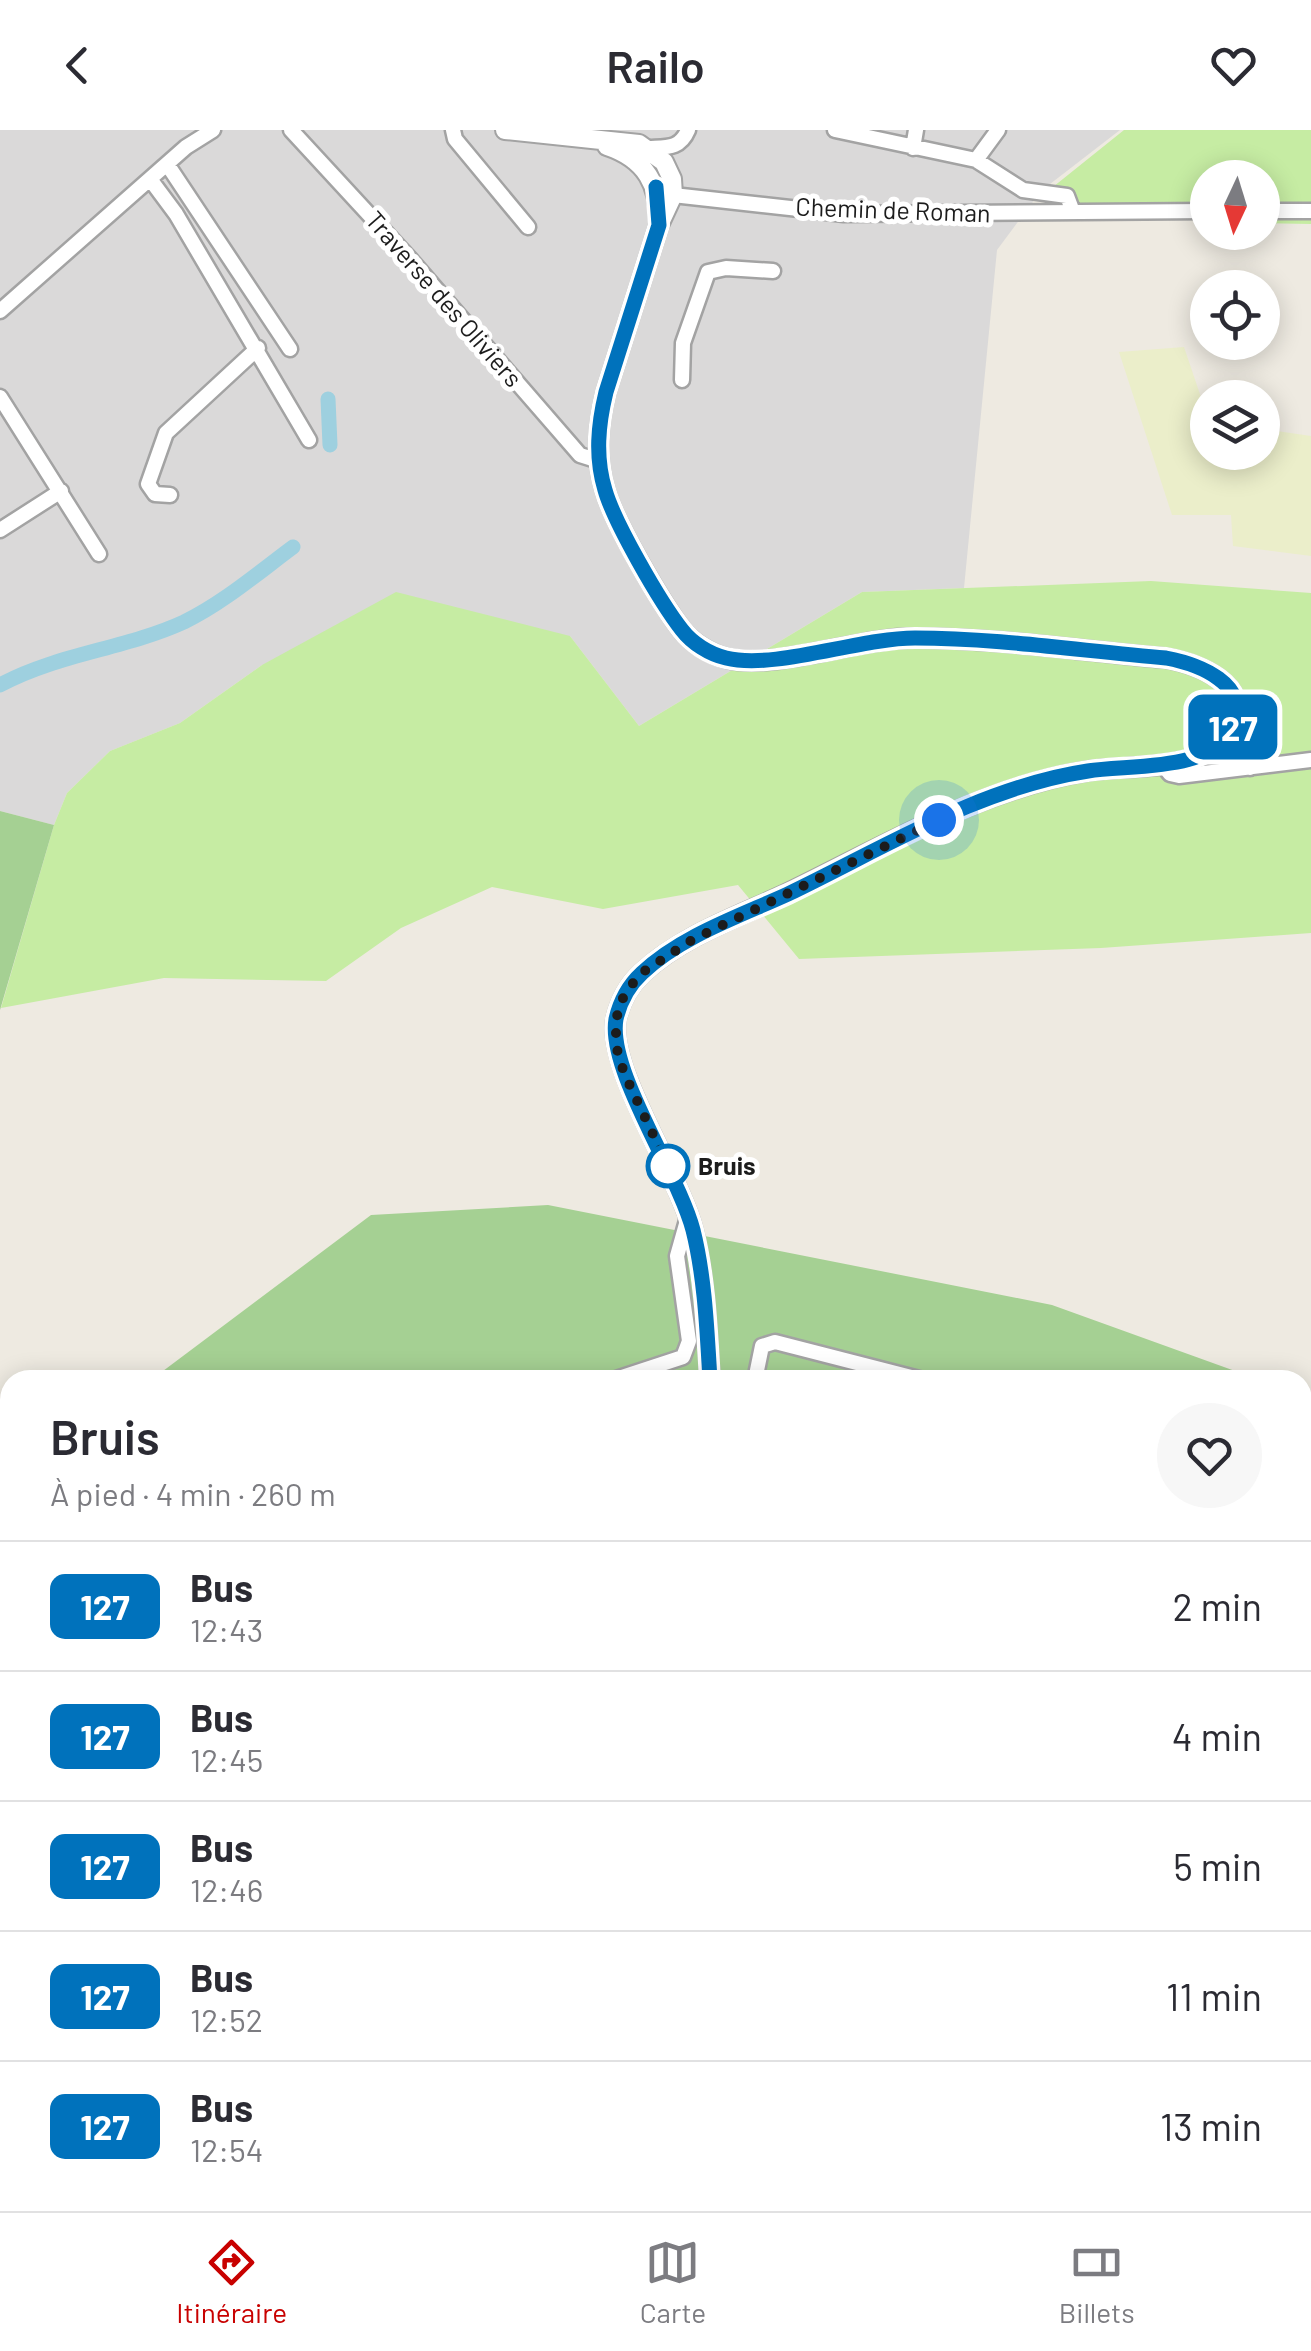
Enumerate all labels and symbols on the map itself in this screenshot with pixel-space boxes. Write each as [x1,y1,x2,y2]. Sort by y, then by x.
north arrow [1190,160,1280,250]
street label: Chemin de Roman [795,191,991,227]
street label: Traverse des Oliviers [360,204,529,392]
line badge: 127 [1176,694,1290,760]
your location [914,795,964,845]
marker: Bruis [647,1145,689,1187]
place label: Bruis [698,1150,756,1180]

